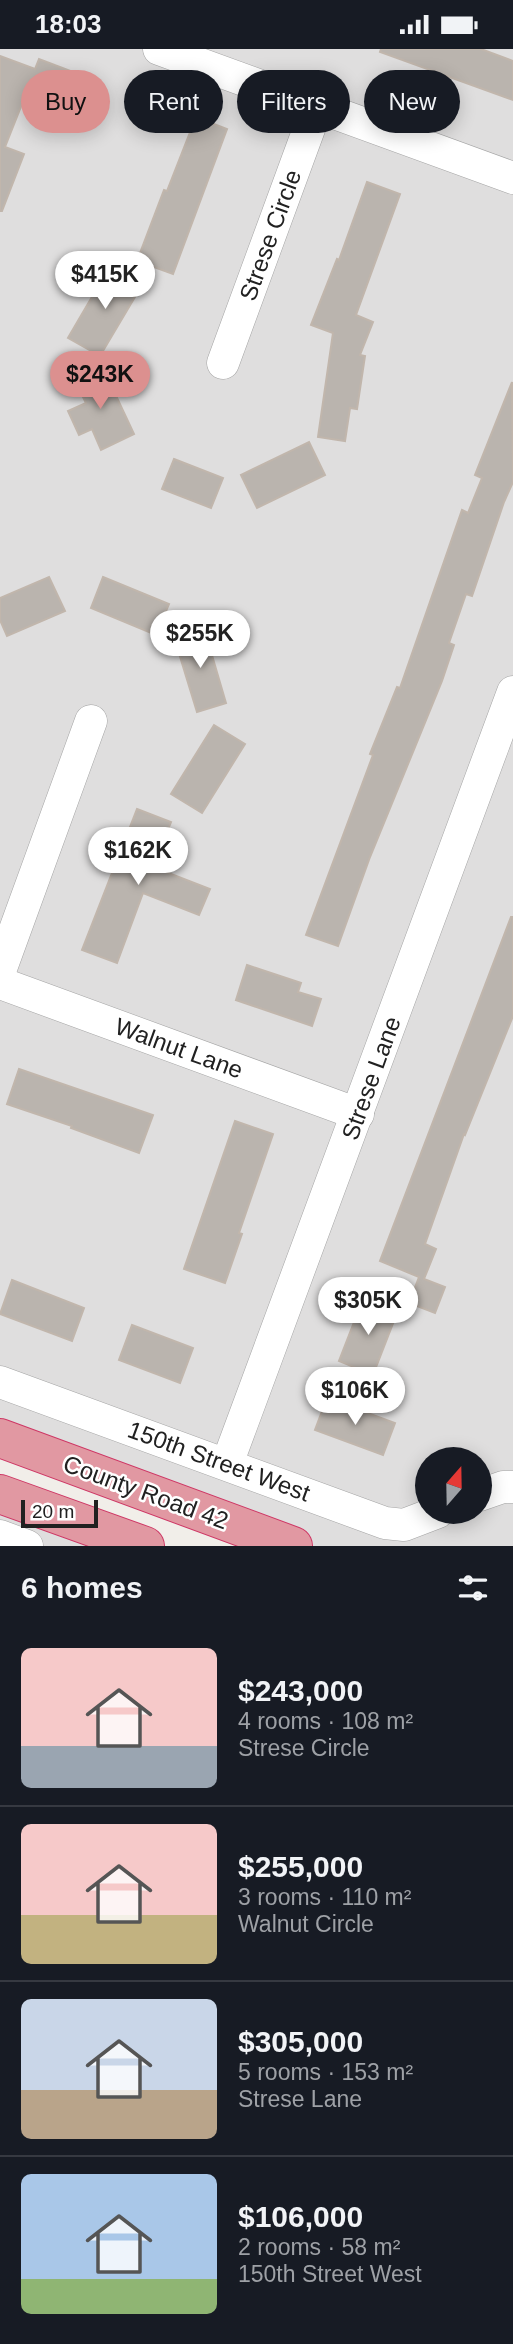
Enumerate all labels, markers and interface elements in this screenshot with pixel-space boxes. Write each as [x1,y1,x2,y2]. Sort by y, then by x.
text: 18:03 [35,9,102,39]
chip: Buy [21,70,110,133]
chip: Rent [124,70,223,133]
chip: Filters [237,70,350,133]
chip: New [364,70,460,133]
street label: Strese Circle [234,166,306,304]
pin: $415K [56,251,154,311]
text: $415K [71,261,139,287]
pin: $243K [51,351,149,411]
text: $243K [66,361,134,387]
pin: $255K [151,611,249,670]
text: $255K [166,620,234,646]
pin: $162K [89,827,187,887]
text: $162K [104,837,172,863]
street label: Walnut Lane [111,1012,247,1084]
street label: Strese Lane [336,1013,406,1143]
pin: $305K [319,1277,417,1337]
text: $305K [334,1287,402,1313]
pin: $106K [306,1367,404,1427]
text: $106K [321,1377,389,1403]
street label: 150th Street West [124,1416,314,1507]
north arrow [415,1447,492,1524]
map controls [415,1447,492,1524]
street label: County Road 42 [60,1450,232,1534]
scale bar [21,1497,98,1529]
text: 20 m [32,1501,74,1522]
icon: filters [454,1569,492,1607]
text: 6 homes [21,1571,143,1604]
text: $243,000 [238,1674,363,1707]
icon: home [77,1676,161,1760]
text: 4 rooms · 108 m² [238,1708,413,1734]
text: Strese Circle [238,1735,370,1761]
text: $255,000 [238,1850,363,1883]
icon: home [77,1852,161,1936]
text: 3 rooms · 110 m² [238,1884,411,1910]
text: Walnut Circle [238,1911,374,1937]
text: $305,000 [238,2025,363,2058]
icon: home [77,2027,161,2111]
text: 5 rooms · 153 m² [238,2059,413,2085]
text: Strese Lane [238,2086,362,2112]
text: $106,000 [238,2200,363,2233]
icon: home [77,2202,161,2286]
text: 2 rooms · 58 m² [238,2234,400,2260]
text: 150th Street West [238,2261,422,2287]

